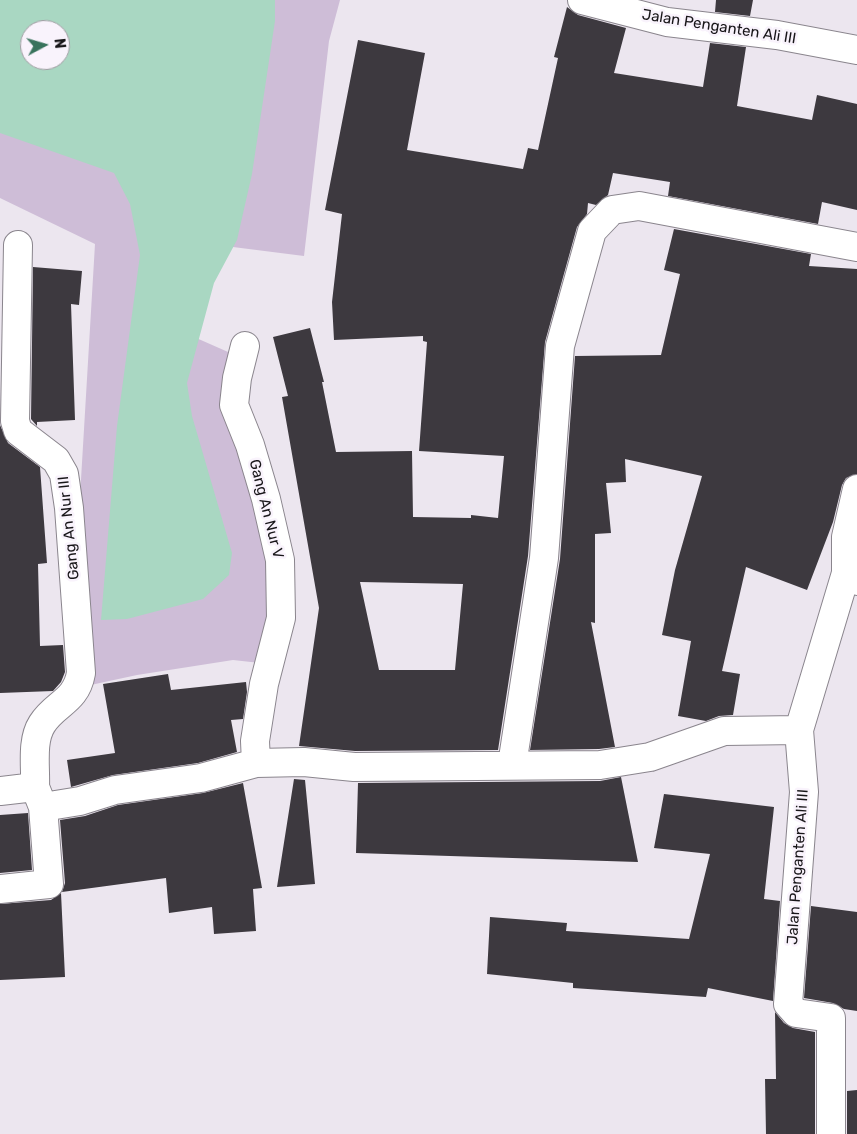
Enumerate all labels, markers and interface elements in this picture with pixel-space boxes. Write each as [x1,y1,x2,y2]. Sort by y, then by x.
street label: Jalan Penganten Ali III [641,6,797,48]
north arrow [20,20,70,70]
text: N [50,38,68,49]
street label: Gang An Nur V [245,457,287,561]
street label: Gang An Nur III [55,475,83,581]
street label: Jalan Penganten Ali III [784,789,812,945]

